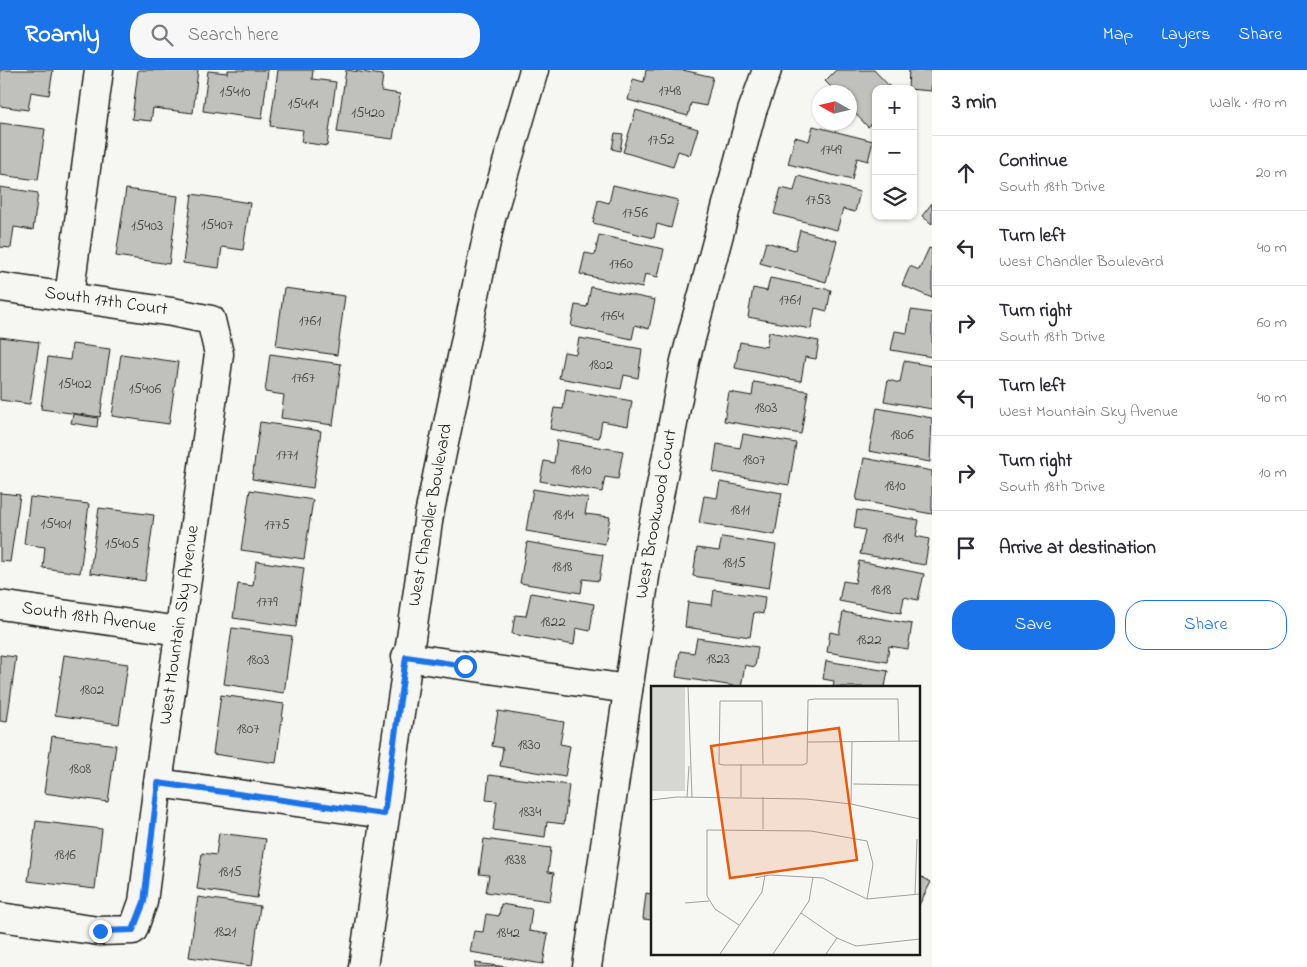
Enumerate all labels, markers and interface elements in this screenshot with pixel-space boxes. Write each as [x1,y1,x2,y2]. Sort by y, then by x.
search box [130,13,480,58]
text: Roamly [25,18,100,53]
icon: search [148,21,176,49]
text: Search here [188,22,279,49]
text: Map [1103,22,1133,48]
text: Layers [1161,22,1211,48]
text: Share [1239,22,1282,48]
house number: 1748 [659,80,682,102]
house number: 15410 [220,81,251,103]
north arrow [812,85,857,130]
map controls [872,85,917,220]
button: + [872,85,917,130]
text: 3 min [952,88,996,118]
text: Walk · 170 m [1210,91,1287,115]
house number: 15414 [288,93,318,115]
house number: 15420 [351,102,385,124]
house number: 1752 [648,129,675,151]
button: − [872,130,917,175]
house number: 1749 [820,139,842,161]
text: Continue [999,148,1067,175]
icon: ahead [952,159,980,187]
text: 20 m [1256,161,1287,185]
button: layers [872,175,917,220]
text: South 18th Drive [999,175,1105,199]
house number: 1753 [805,189,831,211]
house number: 1756 [622,202,648,224]
house number: 15407 [201,214,233,236]
house number: 15403 [131,215,163,237]
text: Turn left [999,223,1066,250]
icon: left [952,234,980,262]
text: 40 m [1257,236,1287,260]
text: West Chandler Boulevard [999,250,1164,274]
house number: 1760 [609,253,634,275]
street label: South 17th Court [43,281,169,323]
house number: 1761 [779,289,801,311]
text: Turn right [999,298,1072,325]
house number: 1764 [600,305,624,327]
icon: right [952,309,980,337]
house number: 1761 [299,310,321,332]
text: 60 m [1257,311,1287,335]
text: South 18th Drive [999,325,1105,349]
house number: 1802 [589,354,614,376]
house number: 1767 [291,367,315,389]
house number: 15402 [58,373,92,395]
text: Turn left [999,373,1066,400]
house number: 15406 [129,378,162,400]
icon: left [952,384,980,412]
text: 40 m [1257,386,1287,410]
house number: 1803 [754,397,778,419]
text: West Mountain Sky Avenue [999,400,1178,424]
street label: West Chandler Boulevard [402,422,460,608]
house number: 1806 [890,424,914,446]
street label: West Brookwood Court [629,427,685,601]
house number: 1771 [276,444,298,466]
text: Turn right [999,448,1072,475]
house number: 1807 [742,449,766,471]
house number: 1810 [570,459,592,481]
icon: right [952,459,980,487]
text: 10 m [1259,461,1287,485]
house number: 1810 [884,475,906,497]
text: South 18th Drive [999,475,1105,499]
house number: 1811 [730,499,750,521]
house number: 1814 [552,504,574,526]
house number: 15401 [41,513,72,535]
house number: 1775 [264,514,290,536]
street label: West Mountain Sky Avenue [153,523,207,726]
house number: 1814 [882,527,904,549]
house number: 15405 [105,533,140,555]
icon: arrive [952,534,980,562]
text: Arrive at destination [999,535,1156,562]
house number: 1815 [722,552,746,574]
house number: 1818 [552,556,573,578]
house number: 1818 [871,579,892,601]
house number: 1779 [256,591,278,613]
street label: South 18th Avenue [20,596,159,640]
button: Save [952,600,1115,650]
button: Share [1125,600,1287,650]
house number: 1822 [540,611,566,633]
house number: 1822 [856,629,882,651]
house number: 1823 [706,648,730,670]
house number: 1803 [246,649,270,671]
route start [454,655,477,678]
house number: 1802 [80,679,105,701]
inset map [651,686,919,954]
house number: 1807 [236,718,260,740]
house number: 1830 [517,734,541,756]
house number: 1808 [69,758,92,780]
house number: 1834 [519,801,541,823]
house number: 1816 [54,844,76,866]
house number: 1838 [504,849,526,871]
house number: 1815 [218,861,242,883]
route end [89,920,112,943]
house number: 1821 [214,921,237,943]
house number: 1842 [496,922,521,944]

